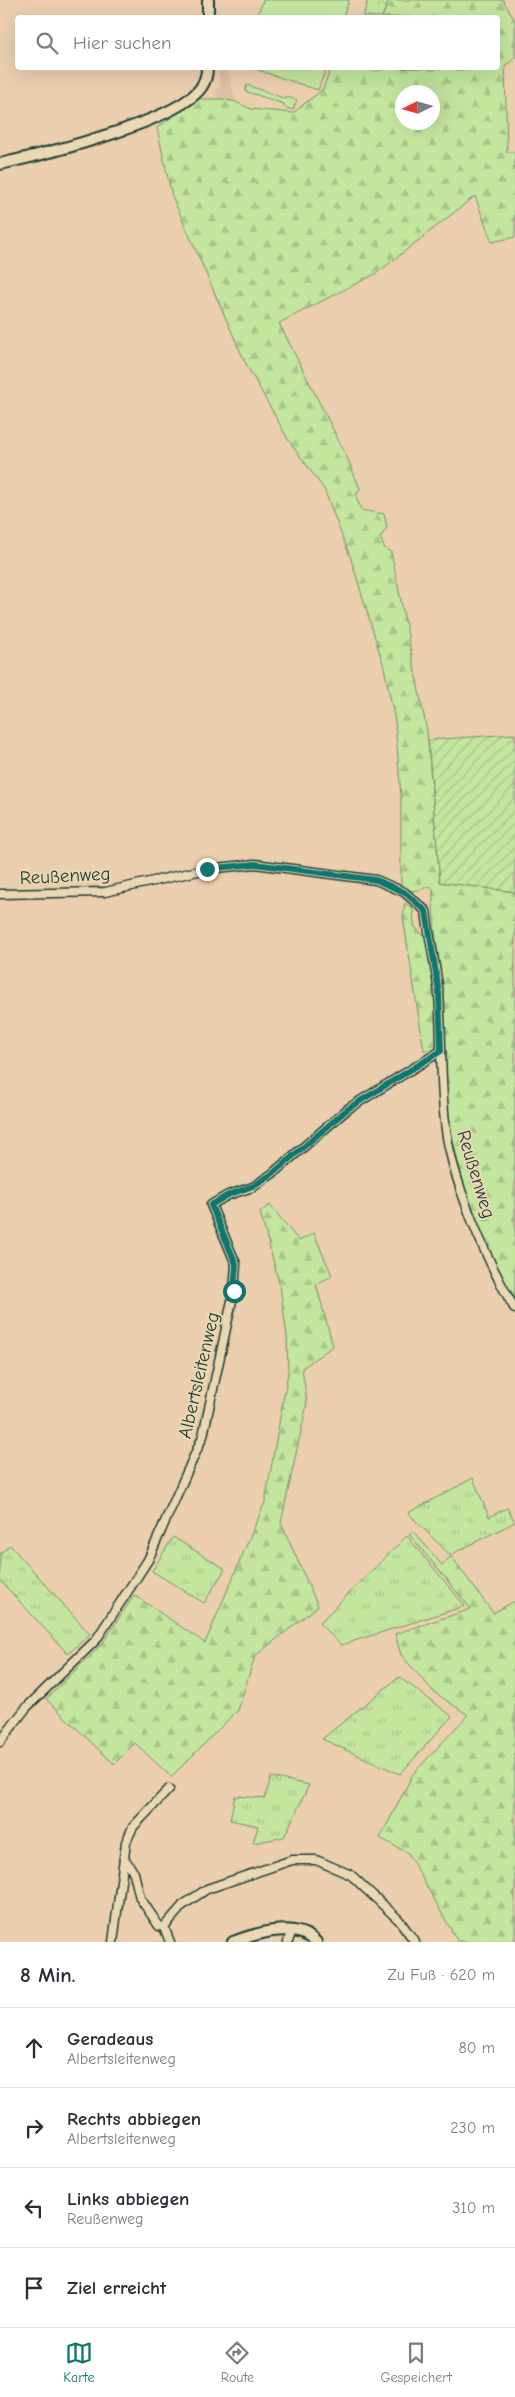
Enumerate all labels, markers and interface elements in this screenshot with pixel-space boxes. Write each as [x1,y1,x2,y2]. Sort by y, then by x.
search box [15,15,500,70]
icon: search [33,29,61,57]
text: Hier suchen [73,32,171,54]
north arrow [395,85,440,130]
route end [196,858,219,881]
street label: Reußenweg [19,863,111,889]
street label: Reußenweg [452,1128,500,1221]
route start [223,1280,246,1303]
street label: Albertsleitenweg [174,1310,224,1441]
text: 8 Min. [20,1963,75,1987]
text: Zu Fuß · 620 m [387,1966,495,1984]
text: Geradeaus [67,2028,153,2050]
icon: ahead [20,2034,48,2062]
text: 80 m [458,2039,495,2057]
text: Albertsleitenweg [67,2050,176,2068]
text: Rechts abbiegen [67,2108,201,2130]
icon: right [20,2114,48,2142]
text: 230 m [450,2119,495,2137]
text: Albertsleitenweg [67,2130,176,2148]
text: Links abbiegen [67,2188,189,2210]
icon: left [20,2194,48,2222]
text: 310 m [452,2199,495,2217]
text: Reußenweg [67,2210,144,2228]
icon: arrive [20,2274,48,2302]
text: Ziel erreicht [67,2277,166,2299]
tab: Karte [63,2339,94,2386]
tab: Route [221,2339,254,2386]
tab: Gespeichert [380,2339,452,2386]

